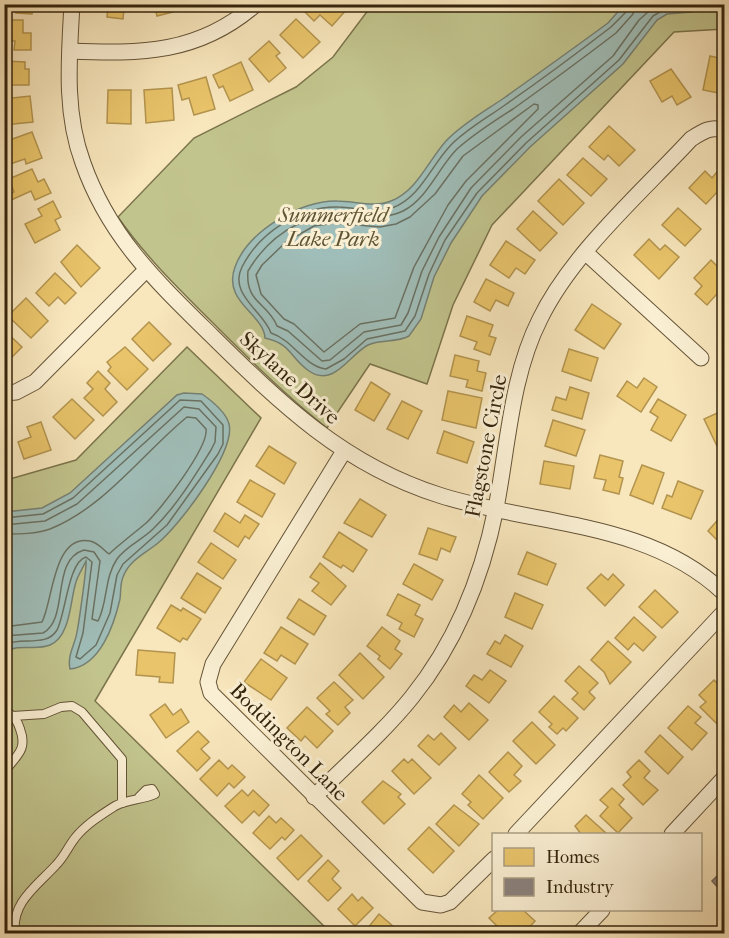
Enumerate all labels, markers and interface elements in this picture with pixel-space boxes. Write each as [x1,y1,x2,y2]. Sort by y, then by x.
park label: Summerfield Lake Park [277,203,390,251]
street label: Skylane Drive [235,327,345,429]
street label: Flagstone Circle [460,372,512,520]
street label: Boddington Lane [225,678,353,806]
legend [492,833,702,911]
text: Homes [546,847,600,868]
text: Industry [546,877,615,898]

